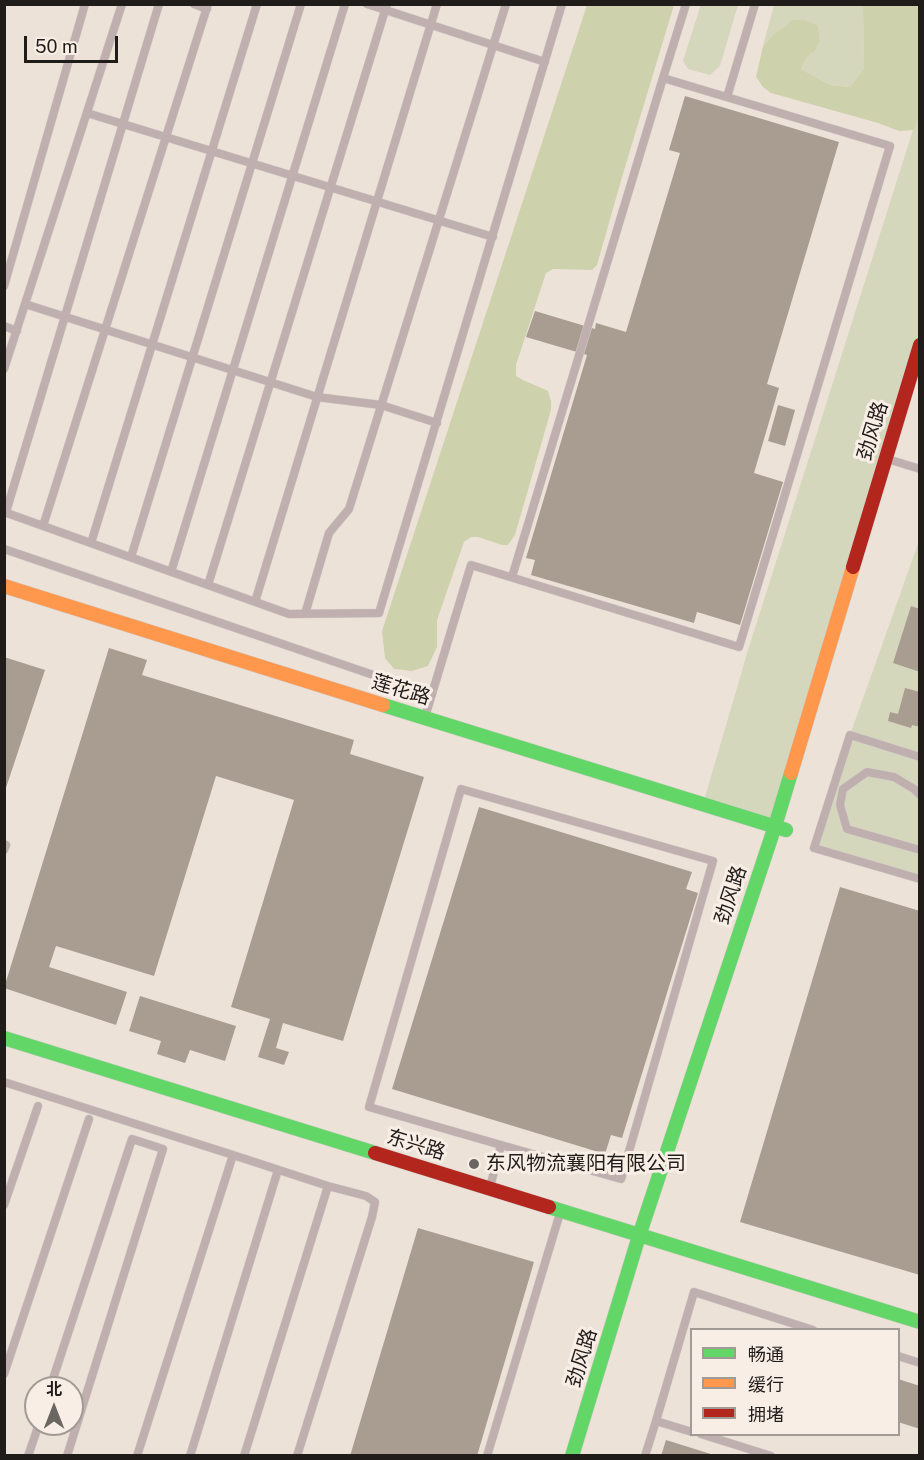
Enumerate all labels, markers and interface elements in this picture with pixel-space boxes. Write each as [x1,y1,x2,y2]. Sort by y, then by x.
scale bar [27,24,122,62]
text: 50 m [35,36,78,57]
street label: 劲风路 [853,399,893,463]
street label: 莲花路 [369,670,433,710]
street label: 劲风路 [710,863,752,927]
street label: 东兴路 [384,1125,448,1165]
place label: 东风物流襄阳有限公司 [486,1152,686,1176]
marker: 东风物流襄阳有限公司 [467,1157,481,1171]
street label: 劲风路 [562,1326,602,1390]
legend [690,1328,900,1436]
text: 畅通 [748,1344,784,1365]
text: 缓行 [748,1374,784,1395]
north arrow [24,1376,84,1436]
text: 北 [46,1380,62,1399]
text: 拥堵 [748,1404,784,1425]

